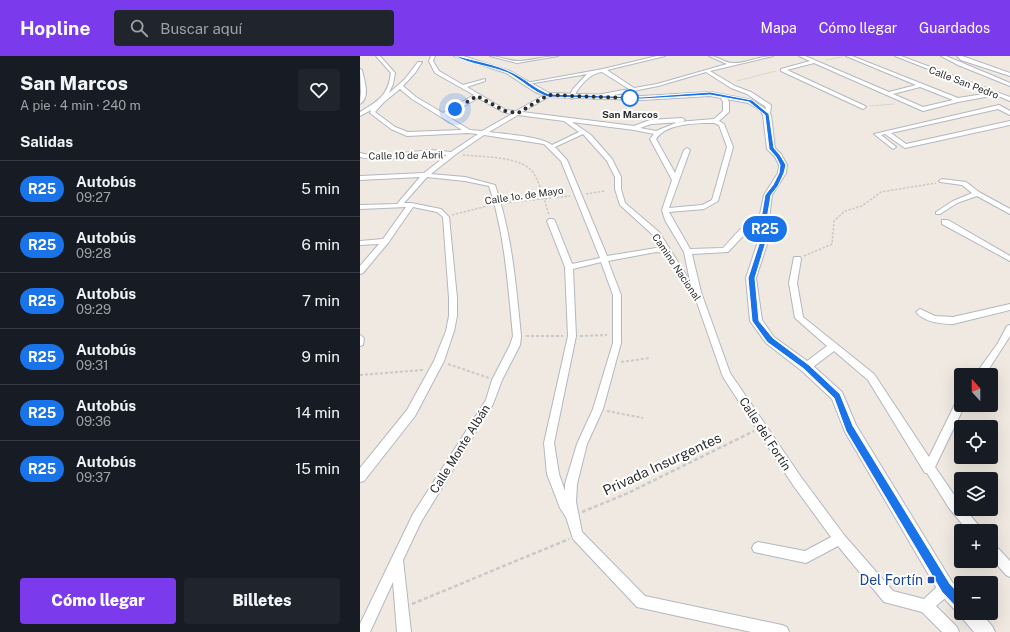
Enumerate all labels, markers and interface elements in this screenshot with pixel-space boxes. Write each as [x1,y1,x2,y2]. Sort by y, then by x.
search box [114,10,394,46]
text: Hopline [20,17,90,39]
icon: search [128,17,150,39]
text: Buscar aquí [160,20,242,37]
text: Mapa [761,20,797,36]
text: Cómo llegar [819,20,897,36]
text: Guardados [919,20,990,36]
street label: Calle San Pedro [927,63,1001,101]
button: heart [298,69,340,111]
text: San Marcos [20,72,128,94]
marker: San Marcos [621,89,639,107]
text: A pie · 4 min · 240 m [20,98,141,113]
your location [445,99,465,119]
place label: San Marcos [602,108,658,120]
text: Salidas [20,133,73,150]
street label: Calle 10 de Abril [368,148,444,162]
text: Autobús [76,173,136,190]
text: 5 min [301,180,340,197]
text: R25 [28,181,56,197]
street label: Calle 1o. de Mayo [484,183,564,206]
text: 09:27 [76,190,111,205]
line badge: R25 [742,216,788,242]
text: R25 [751,221,779,237]
text: Autobús [76,229,136,246]
street label: Camino Nacional [650,231,704,303]
text: 6 min [302,236,340,253]
text: R25 [28,237,56,253]
text: 09:28 [76,246,111,261]
text: Autobús [76,285,136,302]
text: 7 min [302,292,340,309]
text: R25 [28,293,56,309]
text: 09:29 [76,302,111,317]
text: Autobús [76,341,136,358]
text: 9 min [302,348,340,365]
text: R25 [28,349,56,365]
text: 09:31 [76,358,109,373]
north arrow [954,368,998,412]
map controls [954,368,998,620]
street label: Calle del Fortín [736,395,794,473]
text: Autobús [76,397,136,414]
street label: Calle Monte Albán [427,402,493,496]
text: 14 min [295,404,340,421]
text: R25 [28,405,56,421]
text: 09:36 [76,414,111,429]
button: locate [954,420,998,464]
street label: Privada Insurgentes [600,430,724,498]
text: Autobús [76,453,136,470]
text: 15 min [295,460,340,477]
text: R25 [28,461,56,477]
text: 09:37 [76,470,111,485]
button: layers [954,472,998,516]
button: + [954,524,998,568]
place label: Del Fortín [859,572,923,588]
marker: Del Fortín [926,575,936,585]
button: − [954,576,998,620]
button: Cómo llegar [20,578,176,624]
button: Billetes [184,578,340,624]

